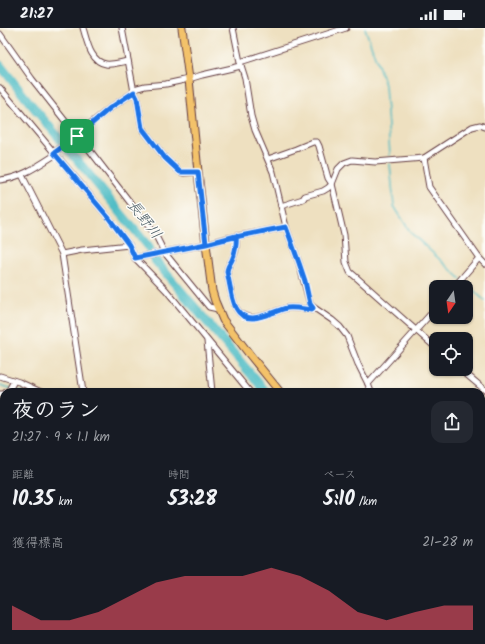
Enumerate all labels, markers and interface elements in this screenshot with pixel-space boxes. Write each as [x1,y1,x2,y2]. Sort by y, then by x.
text: 21:27 [20,2,53,26]
pin [60,119,94,153]
icon: arrive [66,125,88,147]
water label: 長野川 [121,195,167,245]
north arrow [429,280,473,324]
map controls [429,280,473,376]
button: locate [429,332,473,376]
text: 夜のラン [12,394,100,429]
button: share [431,401,473,443]
text: 21:27 · 9 × 1.1 km [12,427,110,448]
text: 距離 [12,466,34,484]
text: 時間 [168,466,190,484]
text: ペース [323,466,356,484]
text: 10.35 [12,484,54,516]
text: 53:28 [168,484,217,516]
text: 5:10 [323,484,355,516]
text: km [54,493,72,511]
text: /km [355,493,377,511]
text: 21–28 m [422,532,473,553]
text: 獲得標高 [12,533,64,554]

